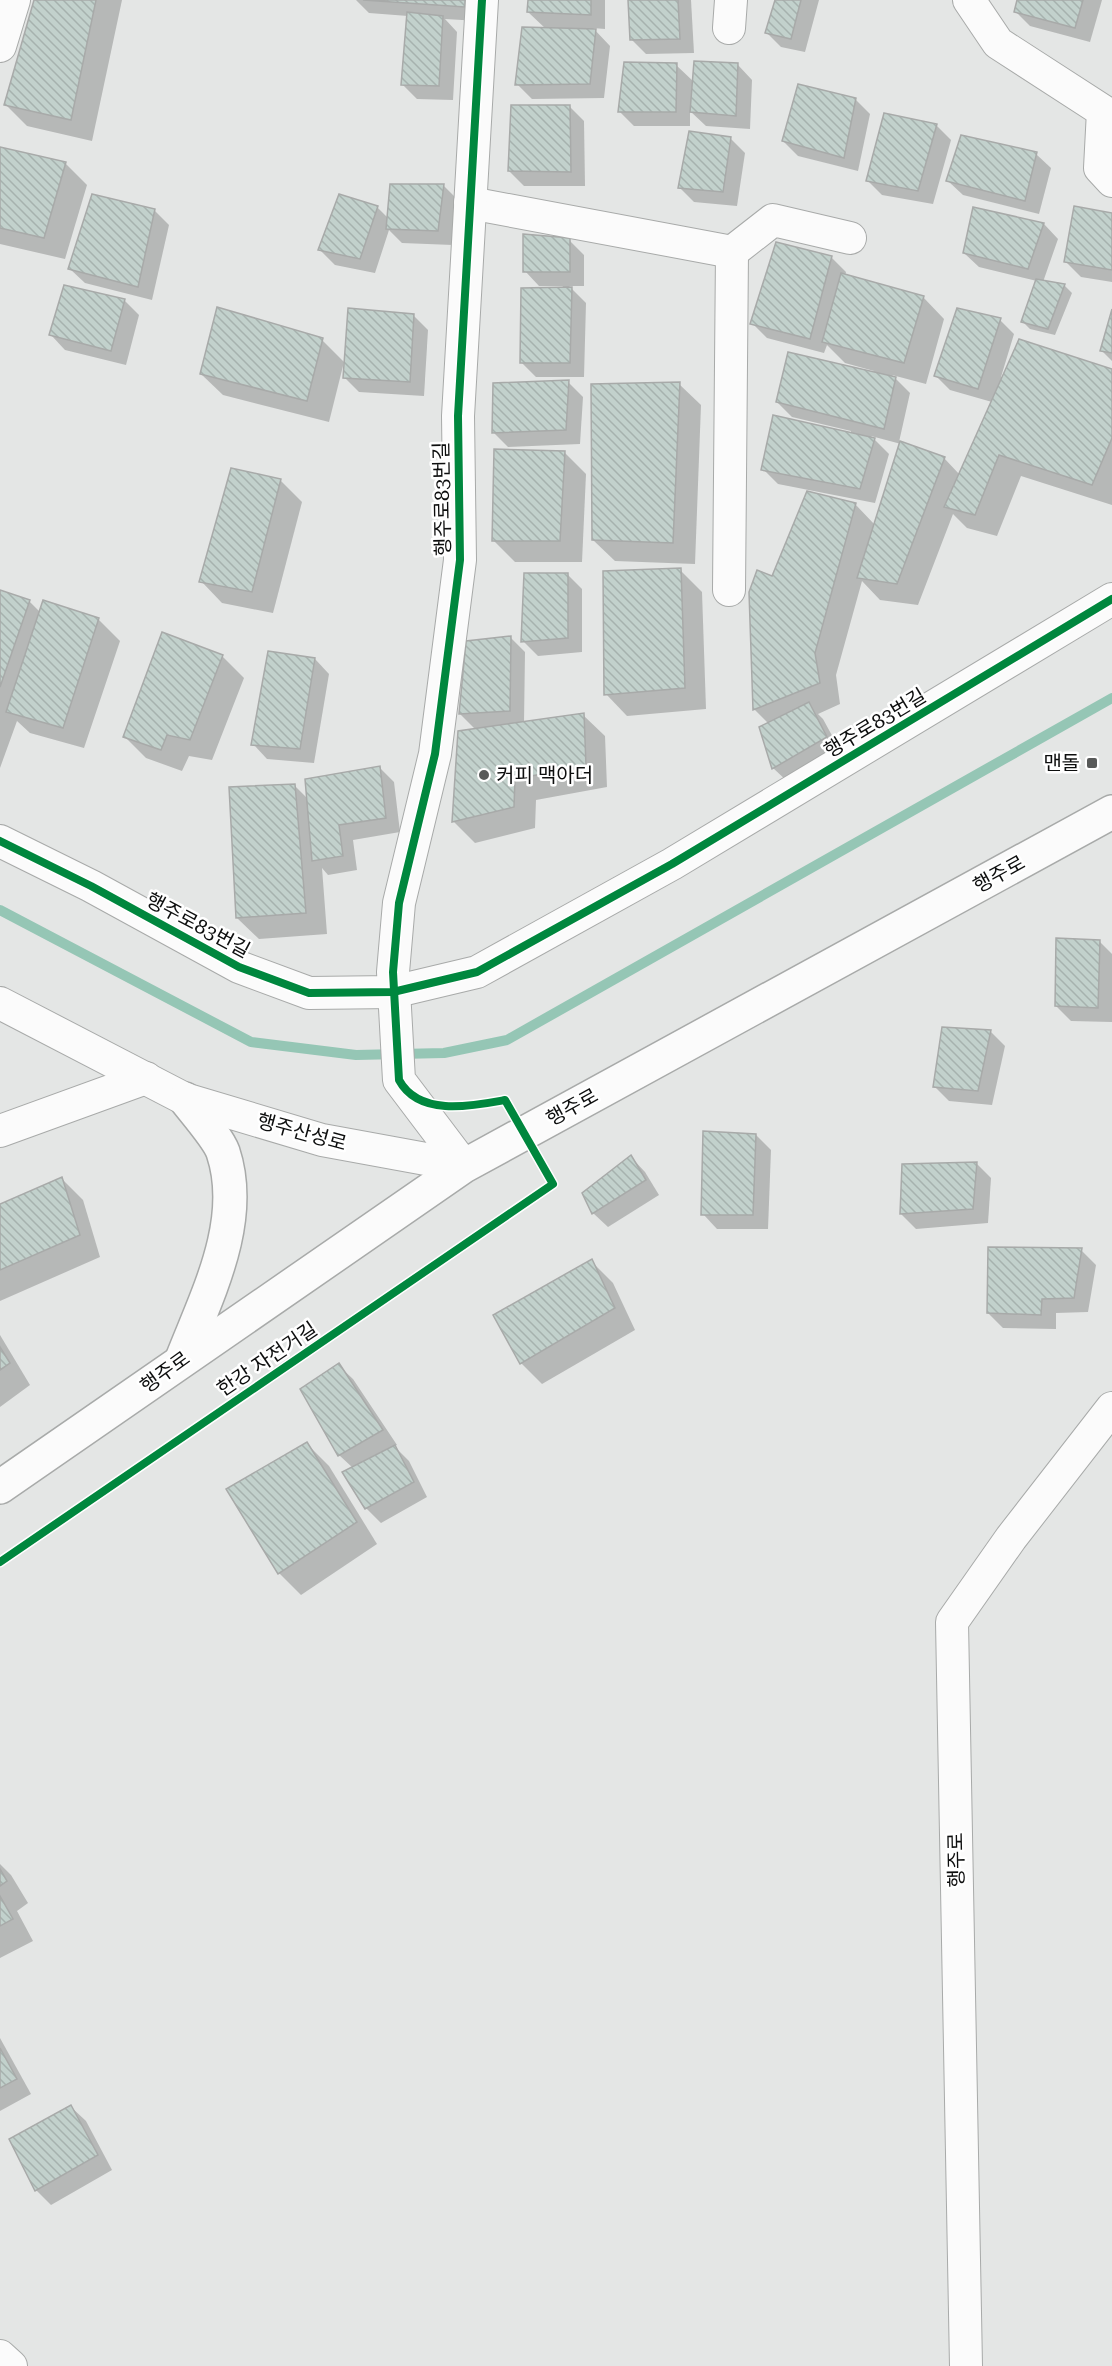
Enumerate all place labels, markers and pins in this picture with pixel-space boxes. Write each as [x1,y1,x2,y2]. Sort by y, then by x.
place label: 맨돌 [1043,751,1080,775]
marker: 맨돌 [1085,756,1099,770]
place label: 커피 맥아더 [496,763,593,787]
marker: 커피 맥아더 [477,768,491,782]

